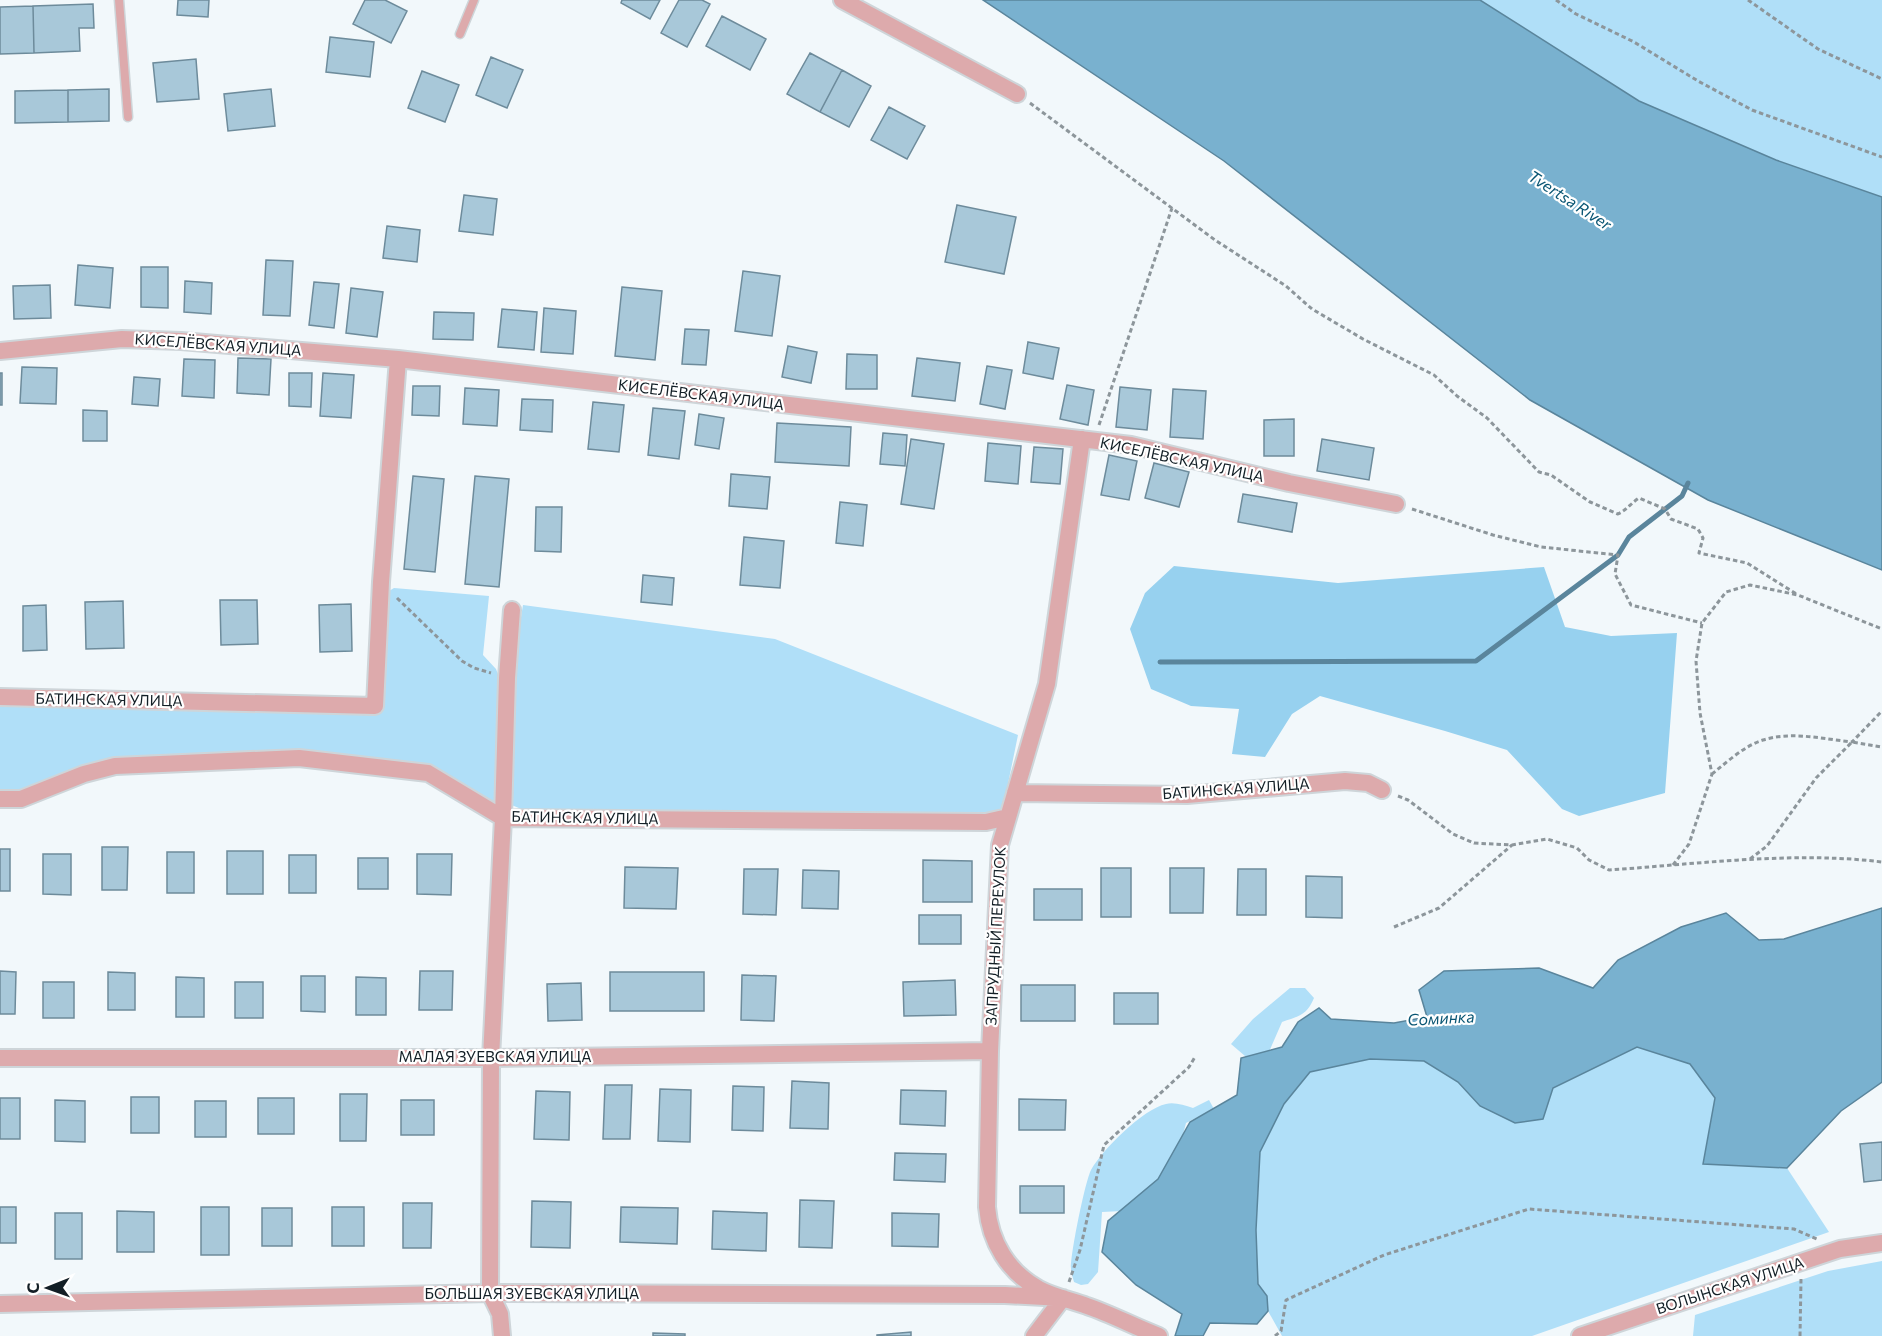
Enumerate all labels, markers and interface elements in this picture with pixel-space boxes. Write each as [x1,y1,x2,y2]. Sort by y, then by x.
water label: Tvertsa River [1525,166,1616,234]
street label: КИСЕЛЁВСКАЯ УЛИЦА [134,329,302,359]
street label: КИСЕЛЁВСКАЯ УЛИЦА [617,375,785,413]
street label: КИСЕЛЁВСКАЯ УЛИЦА [1099,433,1266,485]
street label: БАТИНСКАЯ УЛИЦА [35,689,183,709]
street label: БАТИНСКАЯ УЛИЦА [1162,774,1310,802]
street label: БАТИНСКАЯ УЛИЦА [511,807,659,827]
street label: ЗАПРУДНЫЙ ПЕРЕУЛОК [981,846,1009,1026]
water label: Соминка [1407,1006,1475,1029]
street label: МАЛАЯ ЗУЕВСКАЯ УЛИЦА [398,1047,592,1065]
street label: ВОЛЫНСКАЯ УЛИЦА [1654,1253,1806,1317]
north arrow [18,1258,78,1318]
text: С [23,1283,42,1294]
street label: БОЛЬШАЯ ЗУЕВСКАЯ УЛИЦА [425,1284,639,1302]

